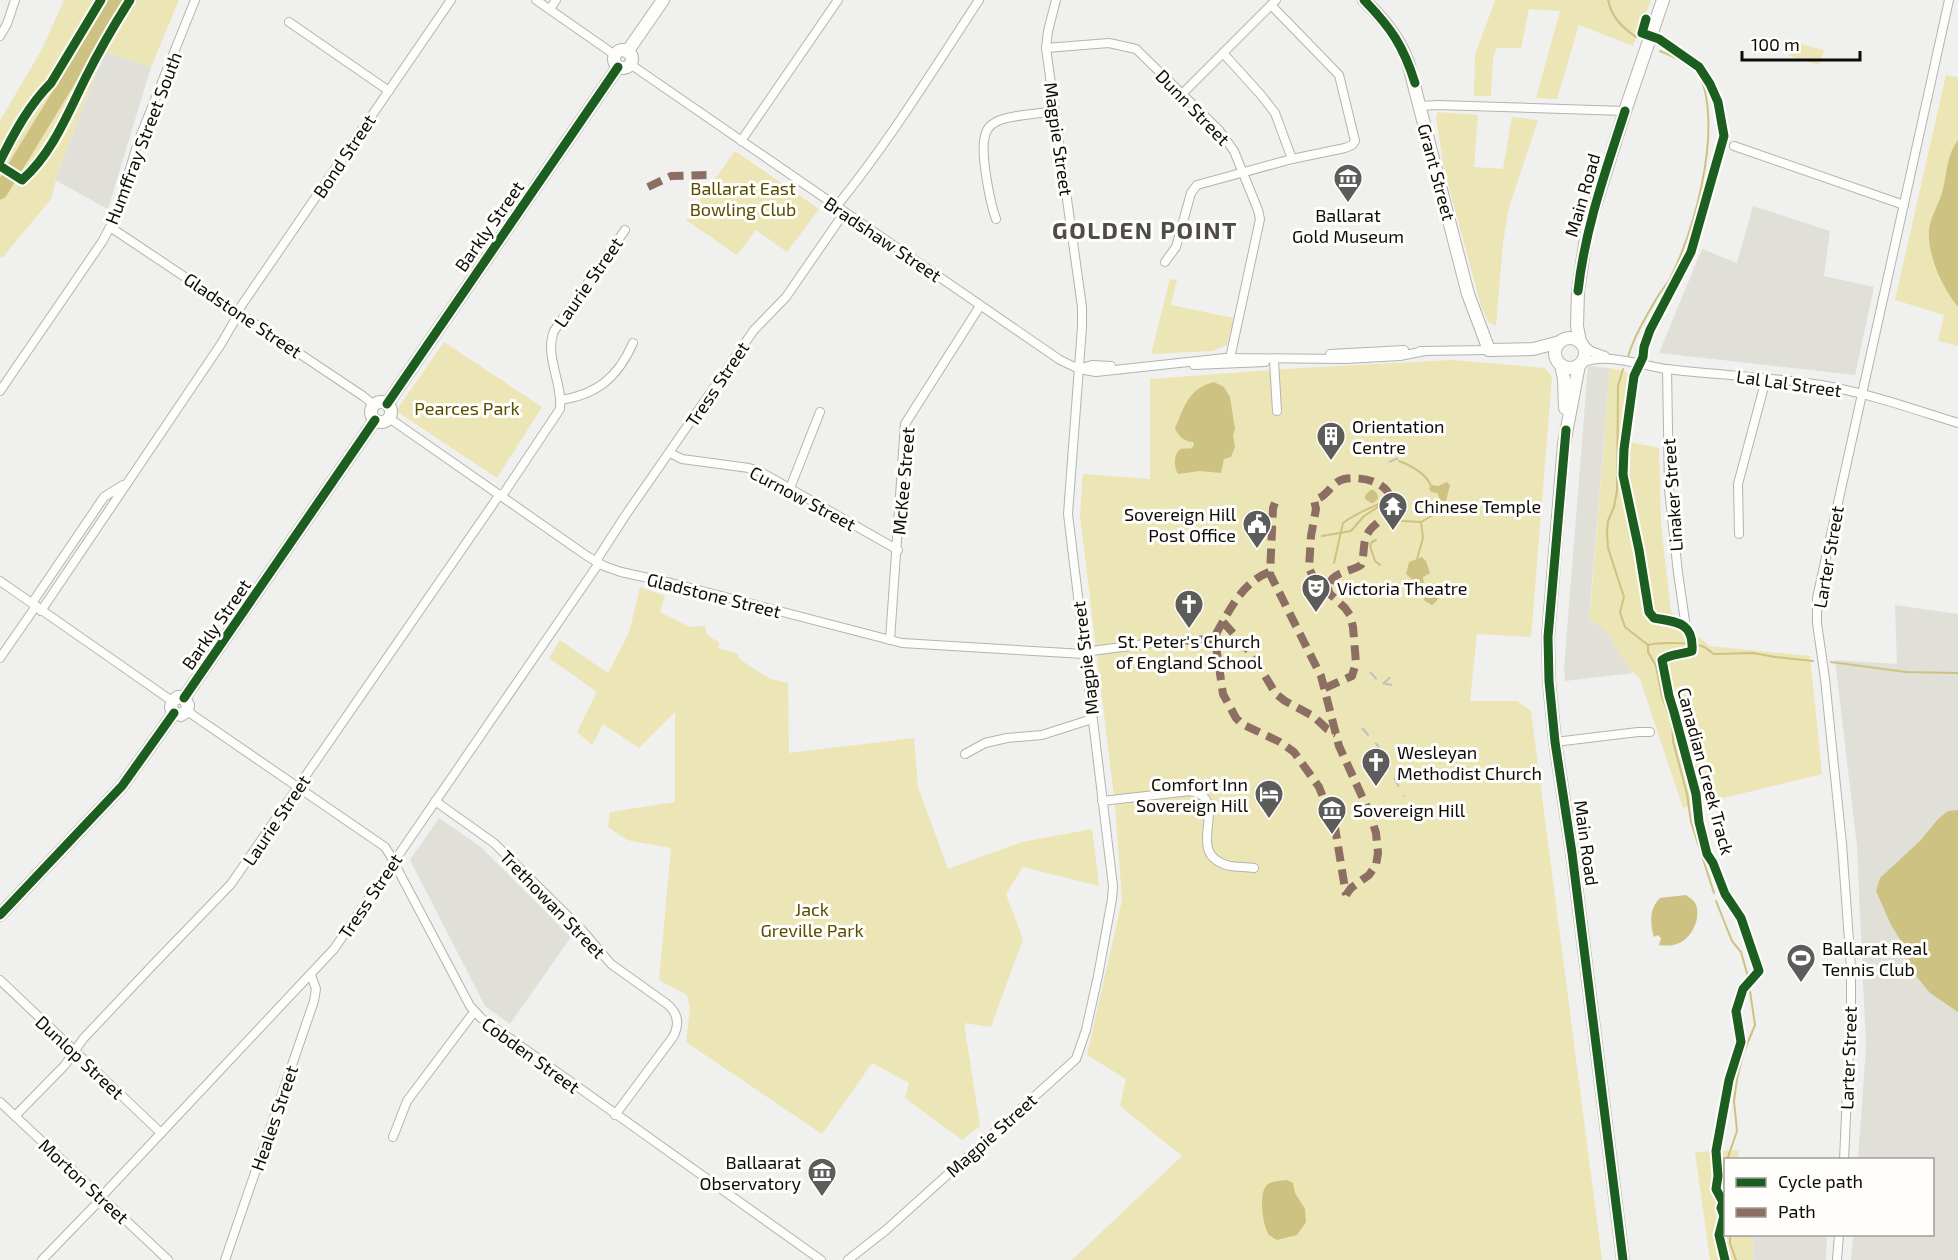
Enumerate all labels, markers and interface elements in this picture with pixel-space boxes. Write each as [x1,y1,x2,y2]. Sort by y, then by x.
scale bar [1742,24,1860,62]
text: 100 m [1751,33,1800,55]
street label: Humffray Street South [100,49,186,227]
street label: Dunn Street [1151,64,1235,150]
street label: Magpie Street [1040,81,1078,197]
street label: Bond Street [308,110,380,202]
street label: Grant Street [1413,121,1461,223]
street label: Main Road [1560,151,1604,239]
museum icon: Ballarat Gold Museum [1332,162,1364,204]
street label: Barkly Street [450,176,528,276]
park label: Ballarat East Bowling Club [690,177,796,220]
street label: Bradshaw Street [820,192,946,286]
place label: Ballarat Gold Museum [1292,204,1404,247]
district label: GOLDEN POINT [1052,215,1238,244]
street label: Laurie Street [549,233,627,331]
street label: Gladstone Street [180,268,306,363]
street label: Tress Street [681,337,754,431]
street label: Lal Lal Street [1735,365,1843,401]
park label: Pearces Park [414,397,520,419]
place label: Orientation Centre [1352,415,1445,458]
building icon: Orientation Centre [1315,420,1347,462]
street label: McKee Street [887,426,919,536]
street label: Linaker Street [1657,437,1687,552]
street label: Curnow Street [746,461,860,535]
temple icon: Chinese Temple [1377,490,1409,532]
place label: Chinese Temple [1414,495,1541,517]
place label: Sovereign Hill Post Office [1124,503,1237,546]
street label: Larter Street [1808,504,1848,610]
public building icon: Sovereign Hill Post Office [1241,508,1273,550]
street label: Gladstone Street [645,568,783,622]
theatre icon: Victoria Theatre [1300,572,1332,614]
street label: Barkly Street [177,574,255,674]
place label: Victoria Theatre [1337,577,1467,599]
church icon: St. Peter's Church of England School [1173,588,1205,630]
street label: Magpie Street [1067,600,1103,716]
place label: St. Peter's Church of England School [1116,630,1263,673]
street label: Canadian Creek Track [1673,685,1739,857]
place label: Wesleyan Methodist Church [1397,741,1542,784]
church icon: Wesleyan Methodist Church [1360,746,1392,788]
street label: Laurie Street [238,770,314,870]
place label: Comfort Inn Sovereign Hill [1136,773,1249,816]
hotel icon: Comfort Inn Sovereign Hill [1253,778,1285,820]
museum icon: Sovereign Hill [1316,794,1348,836]
place label: Sovereign Hill [1353,799,1466,821]
street label: Main Road [1570,799,1604,887]
street label: Trethowan Street [496,845,610,963]
street label: Tress Street [334,849,407,943]
park label: Jack Greville Park [760,898,864,941]
place label: Ballarat Real Tennis Club [1822,937,1928,980]
sports icon: Ballarat Real Tennis Club [1785,942,1817,984]
street label: Larter Street [1835,1006,1861,1110]
street label: Dunlop Street [31,1011,129,1104]
street label: Cobden Street [478,1012,584,1098]
street label: Heales Street [246,1062,302,1173]
street label: Magpie Street [941,1088,1041,1181]
street label: Morton Street [35,1134,134,1228]
place label: Ballaarat Observatory [700,1151,801,1194]
museum icon: Ballaarat Observatory [806,1156,838,1198]
legend [1724,1158,1934,1236]
text: Cycle path [1778,1170,1863,1192]
text: Path [1778,1200,1816,1222]

